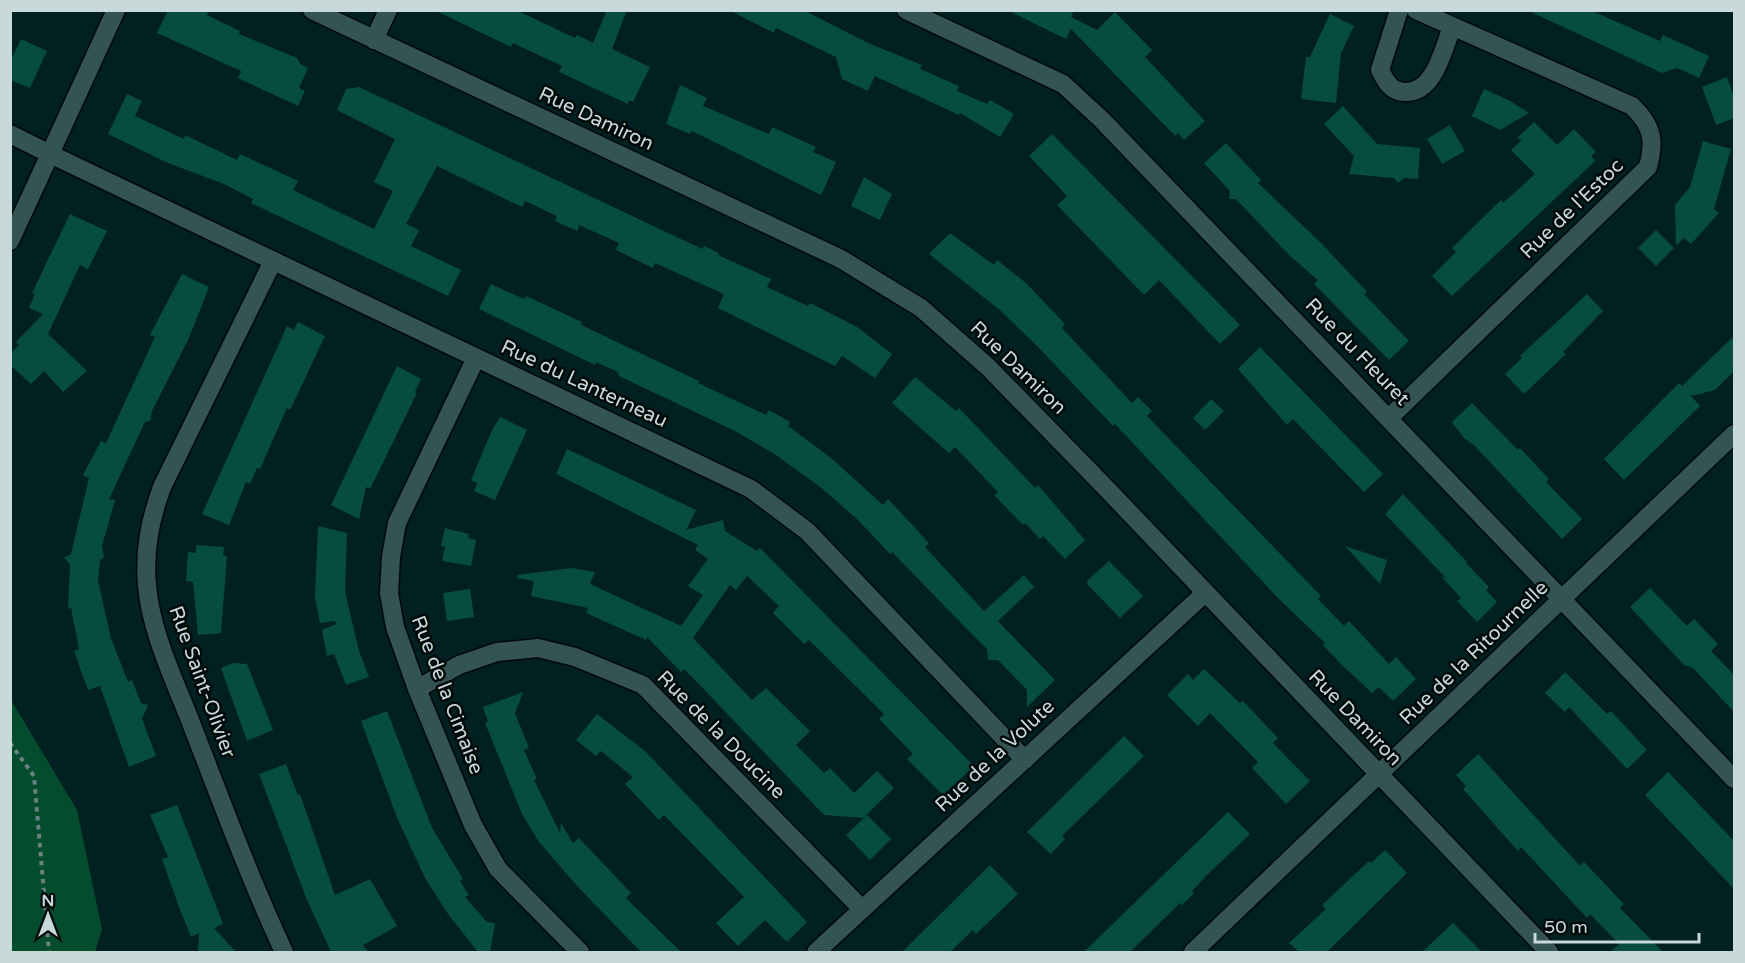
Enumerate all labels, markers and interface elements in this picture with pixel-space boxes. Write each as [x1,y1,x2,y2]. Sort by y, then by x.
street label: Rue Damiron [535,82,657,156]
street label: Rue de l'Estoc [1515,154,1629,264]
street label: Rue du Fleuret [1300,293,1414,411]
street label: Rue Damiron [965,316,1071,420]
street label: Rue du Lanterneau [497,335,671,433]
street label: Rue de la Ritournelle [1395,576,1553,730]
street label: Rue Saint-Olivier [163,603,241,761]
street label: Rue de la Cimaise [406,612,488,778]
street label: Rue Damiron [1303,665,1407,771]
street label: Rue de la Doucine [652,666,790,804]
street label: Rue de la Volute [930,695,1060,817]
north arrow [18,885,78,945]
text: N [42,891,54,911]
scale bar [1535,906,1698,944]
text: 50 m [1544,916,1588,938]

